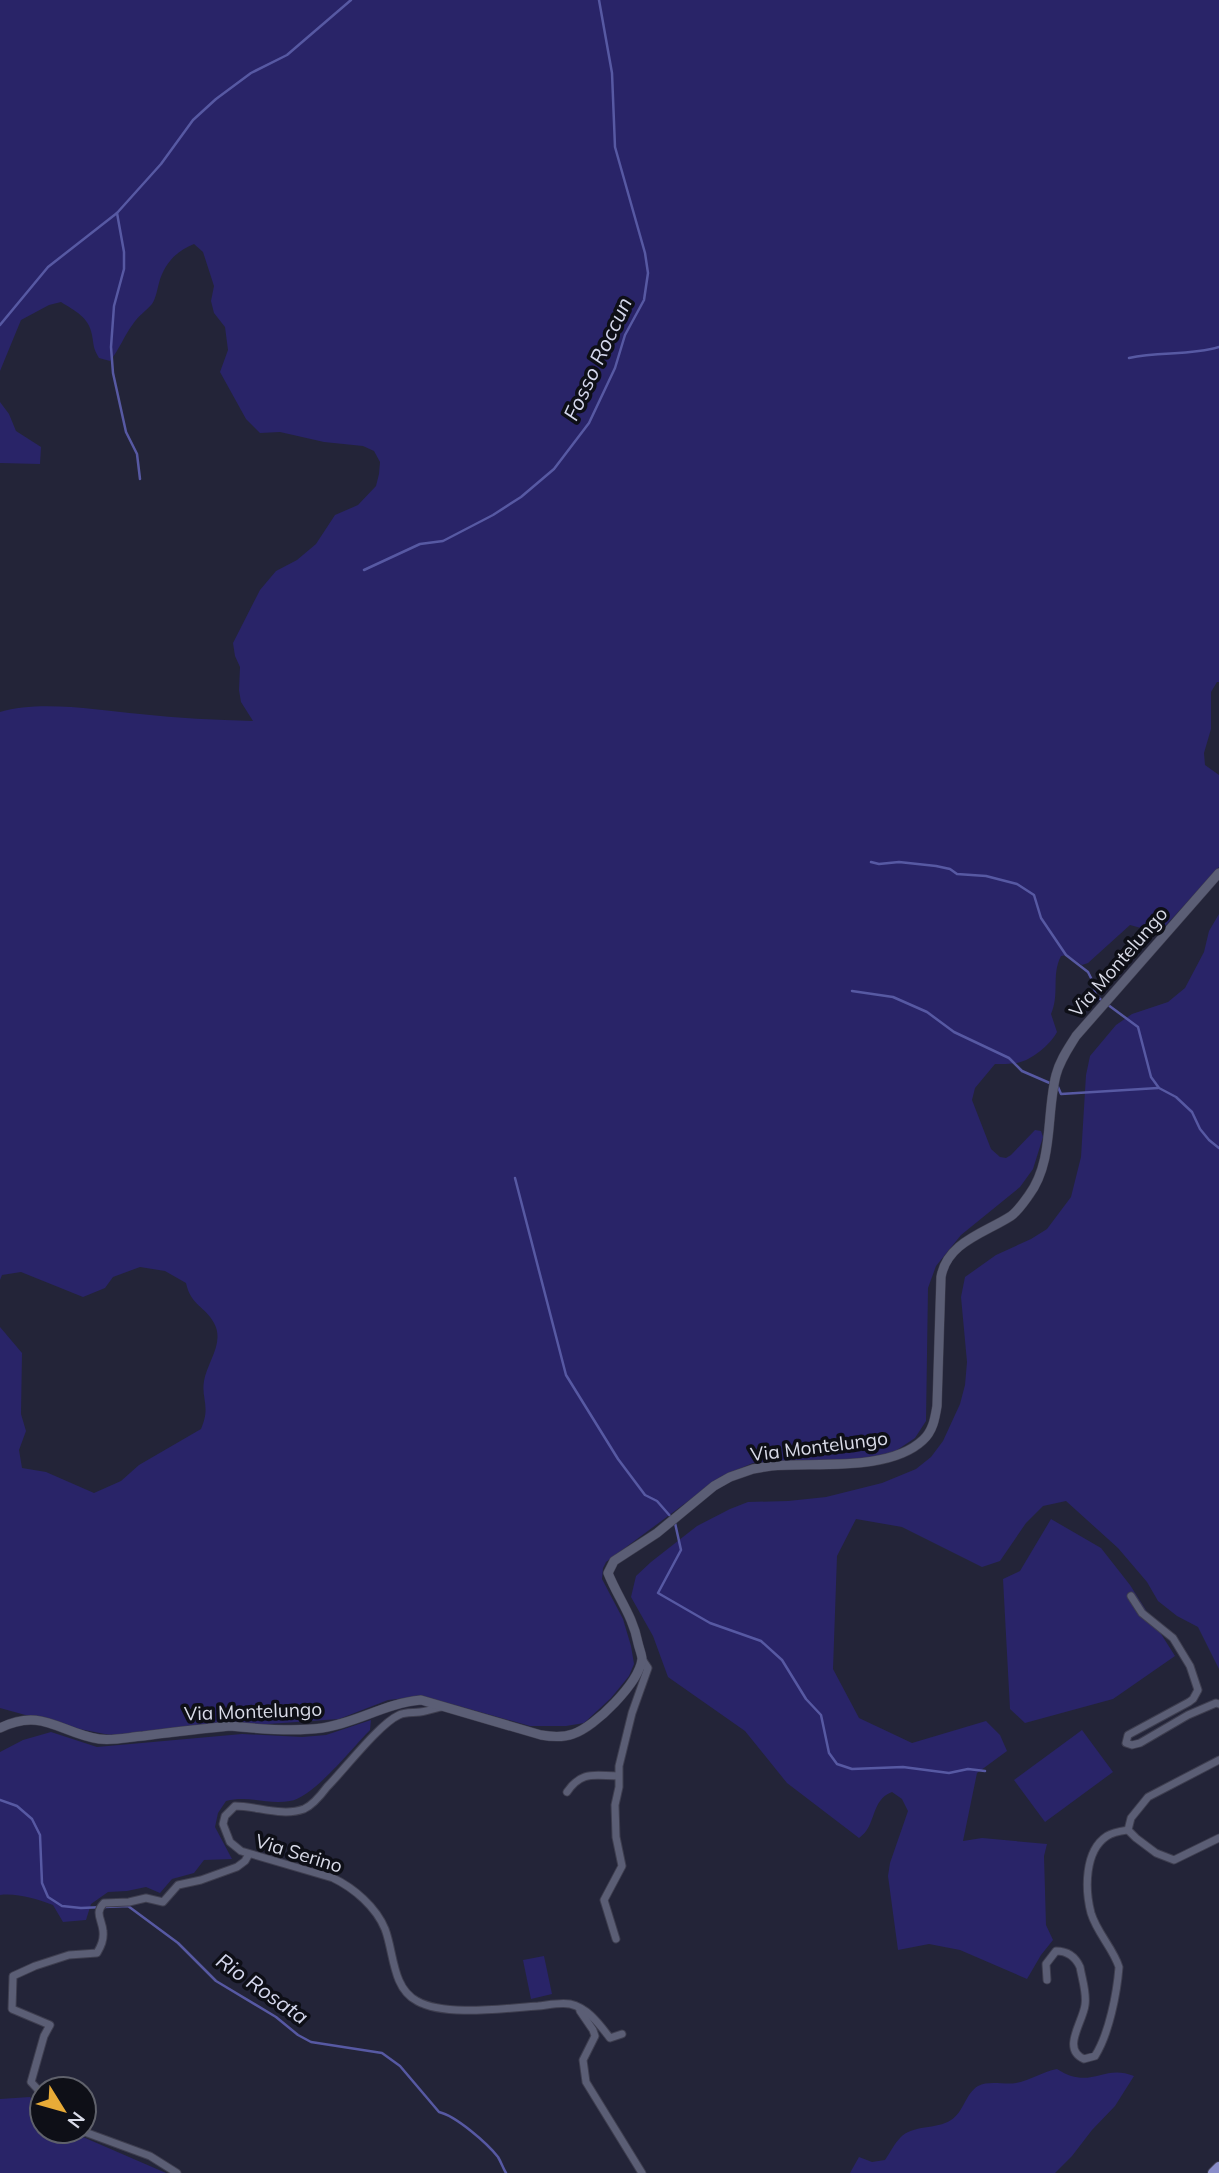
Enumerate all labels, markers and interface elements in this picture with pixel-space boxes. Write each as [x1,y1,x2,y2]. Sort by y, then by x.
water label: Fosso Roccun [557,293,637,424]
street label: Via Montelungo [1064,902,1172,1022]
street label: Via Montelungo [749,1426,889,1466]
street label: Via Montelungo [183,1697,323,1725]
street label: Via Serino [253,1828,345,1878]
water label: Rio Rosata [212,1947,314,2029]
north arrow [28,2075,98,2145]
text: N [63,2107,90,2133]

